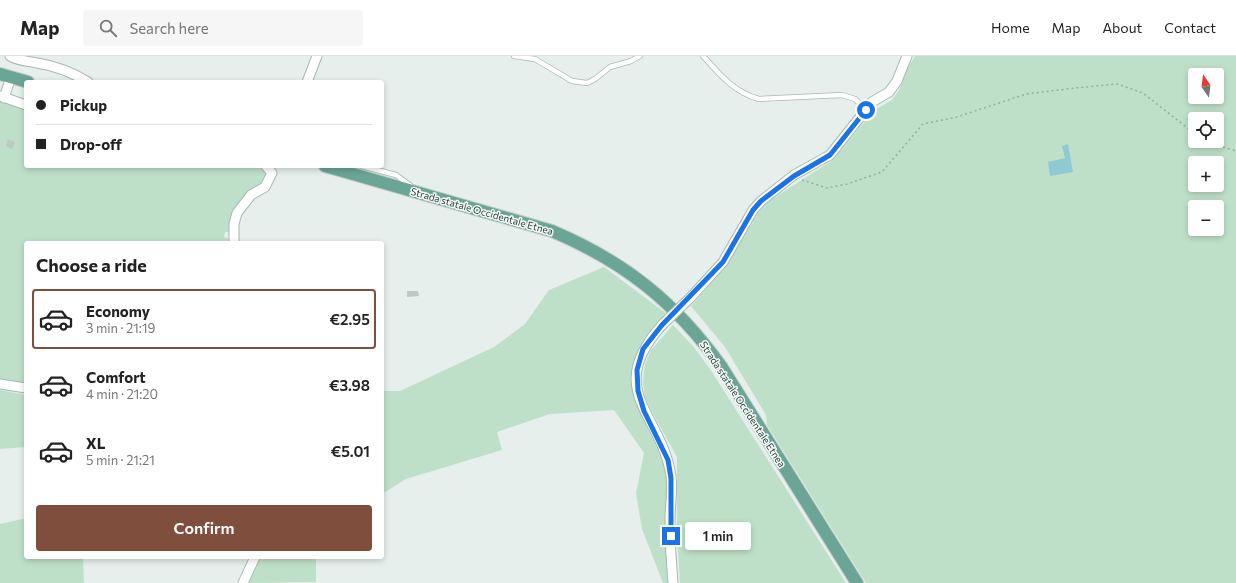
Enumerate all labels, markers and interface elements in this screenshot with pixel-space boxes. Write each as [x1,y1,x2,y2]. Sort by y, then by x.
search box [83,10,363,46]
text: Map [20,16,59,39]
icon: search [97,17,119,39]
text: Search here [129,19,209,37]
text: Home [991,19,1030,36]
text: Map [1052,19,1080,36]
text: About [1102,19,1142,36]
text: Contact [1164,19,1216,36]
north arrow [1188,68,1224,104]
map controls [1188,68,1224,236]
text: Pickup [60,96,107,114]
route start [857,101,875,119]
button: locate [1188,112,1224,148]
text: Drop-off [60,135,122,153]
button: + [1188,156,1224,192]
street label: Strada statale Occidentale Etnea [409,185,555,237]
button: − [1188,200,1224,236]
text: Choose a ride [36,254,147,276]
icon: car [38,301,74,337]
text: Economy [86,302,150,320]
text: €2.95 [329,310,370,328]
text: 3 min · 21:19 [86,320,155,336]
street label: Strada statale Occidentale Etnea [698,339,788,469]
icon: car [38,367,74,403]
text: Comfort [86,368,146,386]
text: €3.98 [329,376,370,394]
text: 4 min · 21:20 [86,386,158,402]
icon: car [38,433,74,469]
text: XL [86,434,105,452]
text: €5.01 [331,442,370,460]
text: 5 min · 21:21 [86,452,155,468]
button: Confirm [36,505,372,551]
callout: 1 min [685,522,751,550]
route end [662,527,680,545]
text: 1 min [703,528,733,544]

